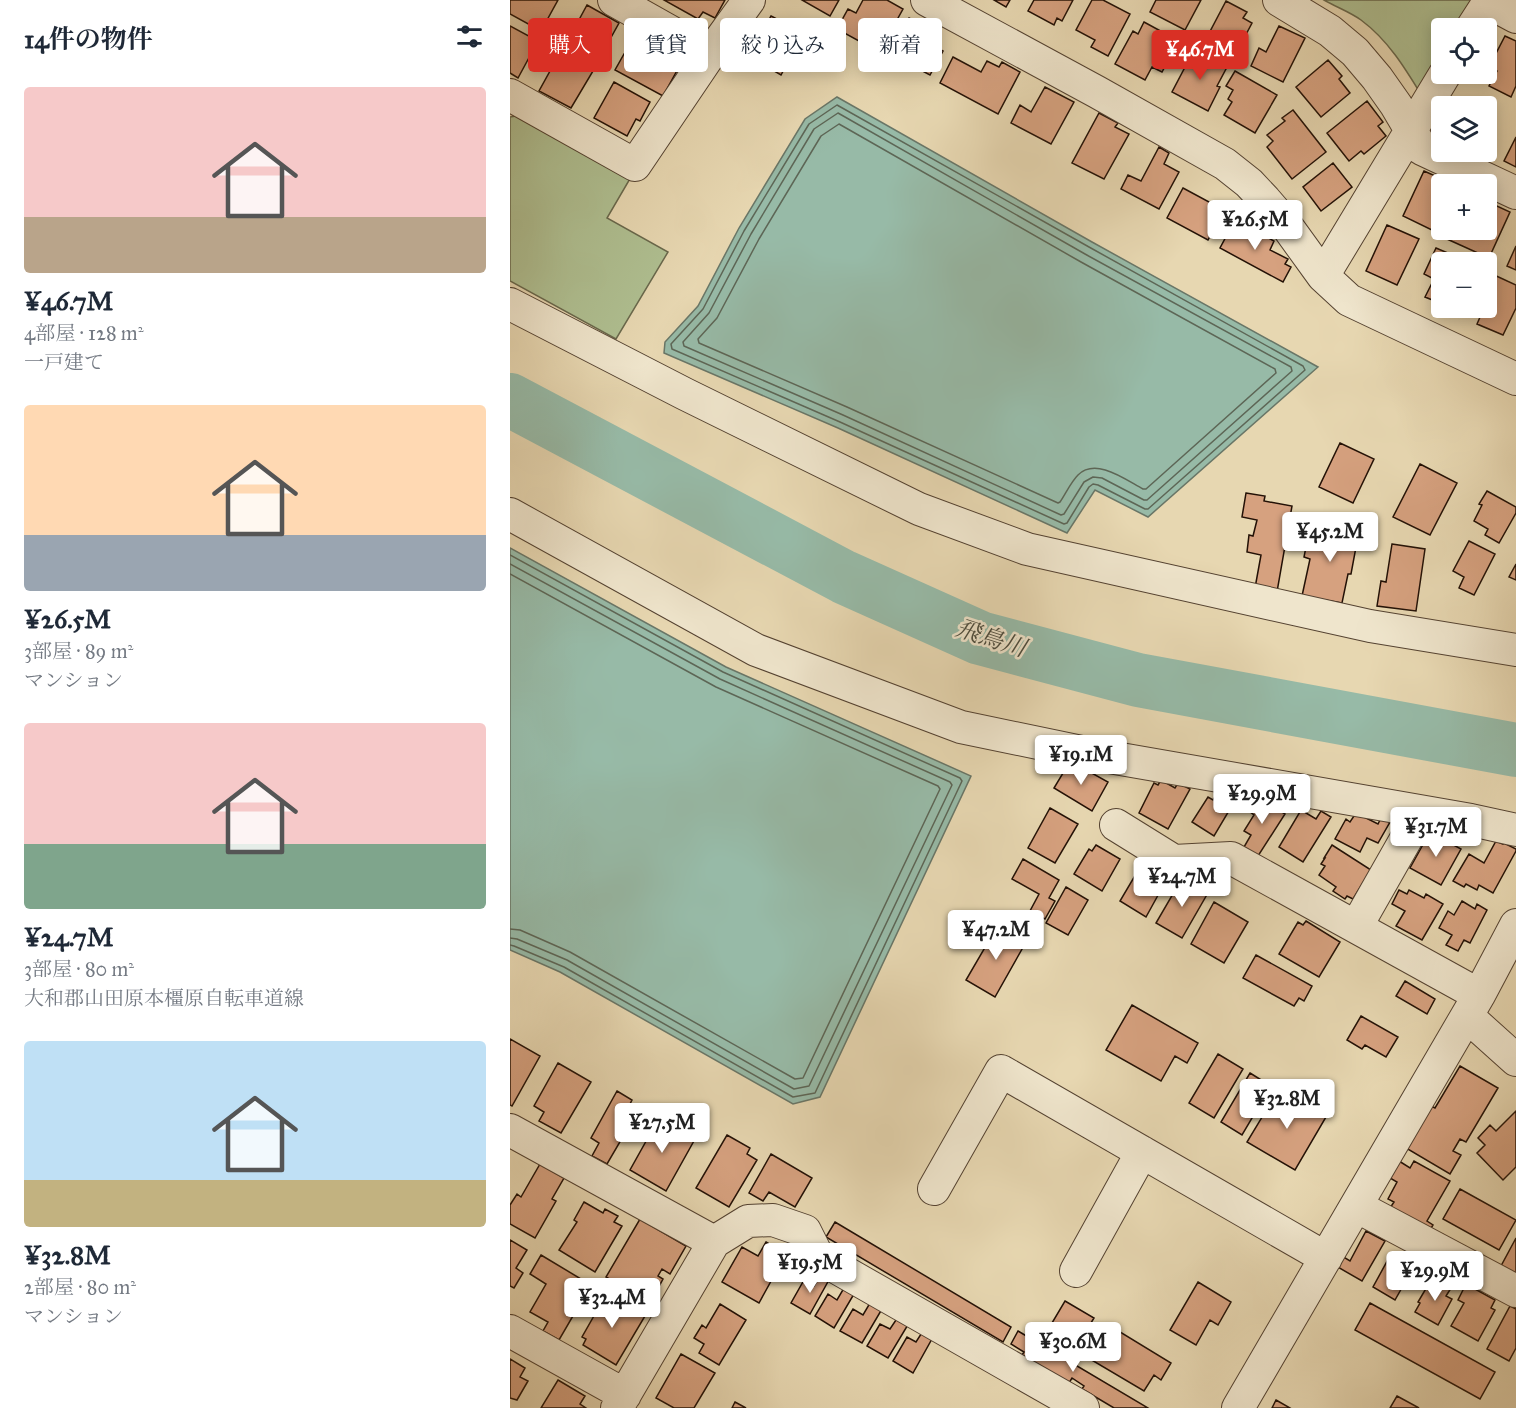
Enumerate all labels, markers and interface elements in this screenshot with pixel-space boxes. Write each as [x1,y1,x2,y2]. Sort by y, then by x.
chip: 購入 [528,18,612,72]
chip: 賃貸 [624,18,708,72]
chip: 絞り込み [720,18,846,72]
chip: 新着 [858,18,942,72]
map controls [1431,18,1497,318]
button: locate [1431,18,1497,84]
icon: filters [453,20,486,53]
text: 14件の物件 [24,23,153,55]
pin: ¥46.7M [1151,30,1249,81]
text: ¥46.7M [1166,37,1234,61]
button: layers [1431,96,1497,162]
icon: home [201,126,309,234]
button: + [1431,174,1497,240]
pin: ¥26.5M [1206,200,1304,251]
text: ¥26.5M [1221,207,1289,231]
button: − [1431,252,1497,318]
text: ¥46.7M [24,285,113,317]
text: 4部屋 · 128 m² [24,321,143,345]
text: 一戸建て [24,350,104,374]
icon: home [201,444,309,552]
pin: ¥45.2M [1281,512,1379,563]
text: ¥45.2M [1296,519,1364,543]
text: ¥26.5M [24,603,111,635]
water label: 飛鳥川 [952,613,1033,664]
text: 3部屋 · 89 m² [24,639,133,663]
text: マンション [24,668,123,692]
pin: ¥19.1M [1032,735,1130,786]
text: ¥19.1M [1049,742,1113,766]
icon: home [201,762,309,870]
pin: ¥29.9M [1213,774,1311,825]
text: ¥29.9M [1227,781,1297,805]
pin: ¥31.7M [1387,807,1485,858]
text: ¥31.7M [1404,814,1468,838]
pin: ¥24.7M [1133,857,1231,908]
text: ¥24.7M [1148,864,1216,888]
pin: ¥47.2M [947,910,1045,961]
text: ¥47.2M [962,917,1030,941]
text: ¥24.7M [24,921,114,953]
text: 3部屋 · 80 m² [24,957,134,981]
text: 大和郡山田原本橿原自転車道線 [24,986,304,1010]
pin: ¥32.8M [1238,1079,1336,1130]
icon: home [201,1080,309,1188]
text: ¥32.8M [1254,1086,1320,1110]
pin: ¥27.5M [613,1103,711,1154]
text: ¥27.5M [629,1110,695,1134]
text: ¥32.8M [24,1239,111,1271]
pin: ¥19.5M [761,1243,859,1294]
text: ¥19.5M [777,1250,843,1274]
pin: ¥29.9M [1386,1251,1484,1302]
text: ¥29.9M [1400,1258,1470,1282]
text: 2部屋 · 80 m² [24,1275,136,1299]
pin: ¥32.4M [563,1278,661,1329]
text: ¥32.4M [578,1285,646,1309]
text: マンション [24,1304,123,1328]
pin: ¥30.6M [1024,1322,1122,1373]
text: ¥30.6M [1039,1329,1107,1353]

